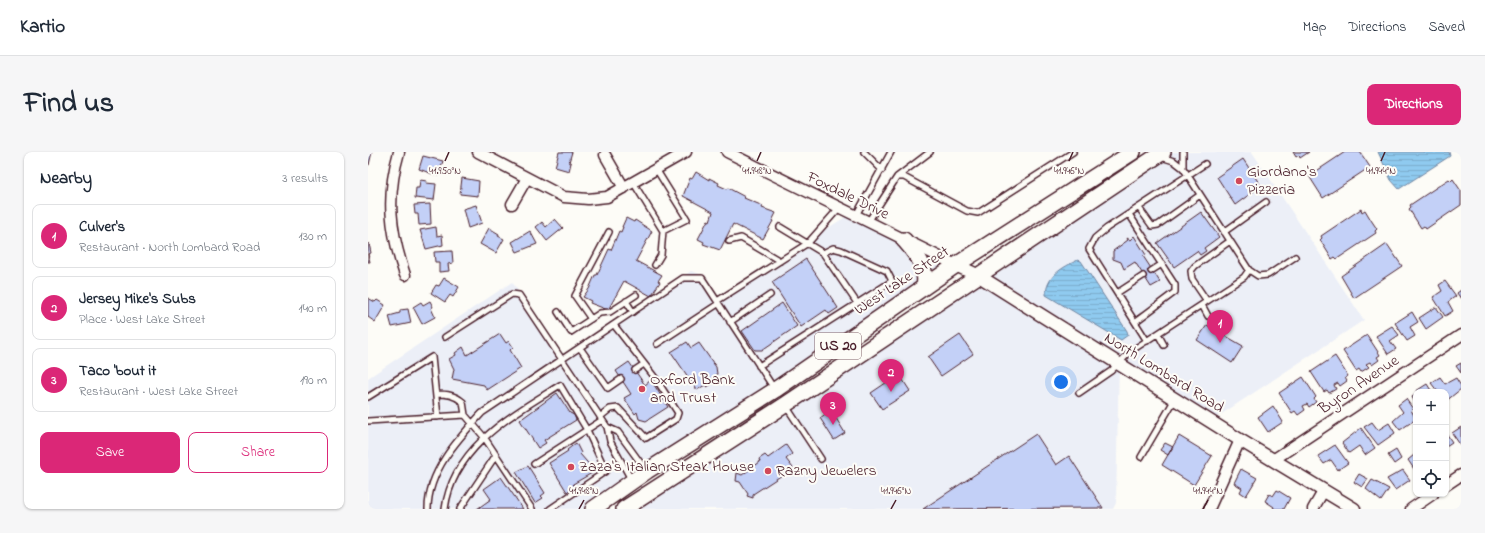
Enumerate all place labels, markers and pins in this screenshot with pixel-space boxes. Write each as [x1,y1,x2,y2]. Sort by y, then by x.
place label: Giordano's Pizzeria [1247,160,1317,202]
marker: Giordano's Pizzeria [1234,176,1244,186]
pin: 1 [1207,310,1233,343]
pin: 2 [878,359,904,392]
place label: Oxford Bank and Trust [650,368,736,410]
marker: Oxford Bank and Trust [637,384,647,394]
pin: 3 [820,392,846,425]
place label: Zaza's Italian Steak House [579,455,755,479]
place label: Razny Jewelers [776,459,877,483]
marker: Zaza's Italian Steak House [566,462,576,472]
marker: Razny Jewelers [763,466,773,476]

